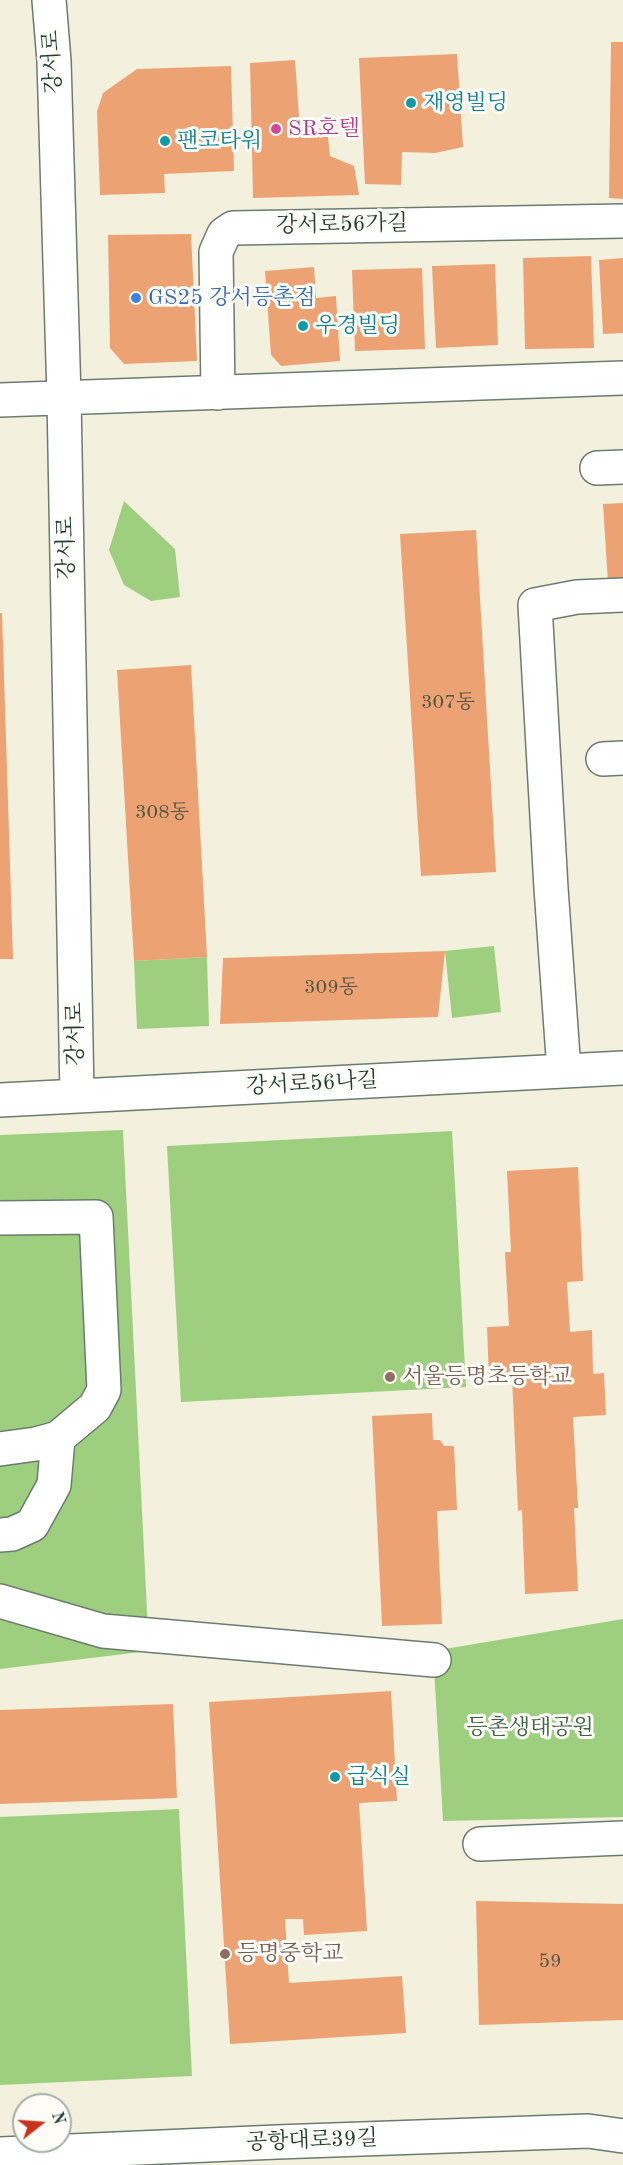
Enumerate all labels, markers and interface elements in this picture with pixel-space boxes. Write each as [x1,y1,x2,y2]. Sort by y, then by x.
street label: 강서로 [38,29,68,95]
place label: 재영빌딩 [423,90,508,116]
marker: 재영빌딩 [404,96,418,110]
place label: SR호텔 [288,116,360,142]
marker: SR호텔 [269,122,283,136]
place label: 팬코타워 [177,128,262,154]
marker: 팬코타워 [158,134,172,148]
street label: 강서로56가길 [276,211,408,239]
place label: GS25 강서등촌점 [148,285,315,311]
marker: GS25 강서등촌점 [129,291,143,305]
place label: 우경빌딩 [315,313,400,339]
marker: 우경빌딩 [296,319,310,333]
street label: 강서로 [53,516,81,580]
house number: 307동 [421,691,475,715]
house number: 308동 [135,801,189,825]
house number: 309동 [304,976,358,1000]
street label: 강서로 [62,1002,90,1066]
street label: 강서로56나길 [246,1067,378,1101]
place label: 서울등명초등학교 [402,1364,572,1390]
marker: 서울등명초등학교 [383,1370,397,1384]
park label: 등촌생태공원 [466,1715,594,1741]
place label: 급식실 [347,1764,411,1790]
marker: 급식실 [328,1770,342,1784]
place label: 등명중학교 [237,1941,343,1967]
marker: 등명중학교 [218,1947,232,1961]
house number: 59 [538,1950,562,1974]
north arrow [12,2093,72,2153]
text: N [48,2110,67,2127]
street label: 공항대로39길 [246,2126,378,2156]

